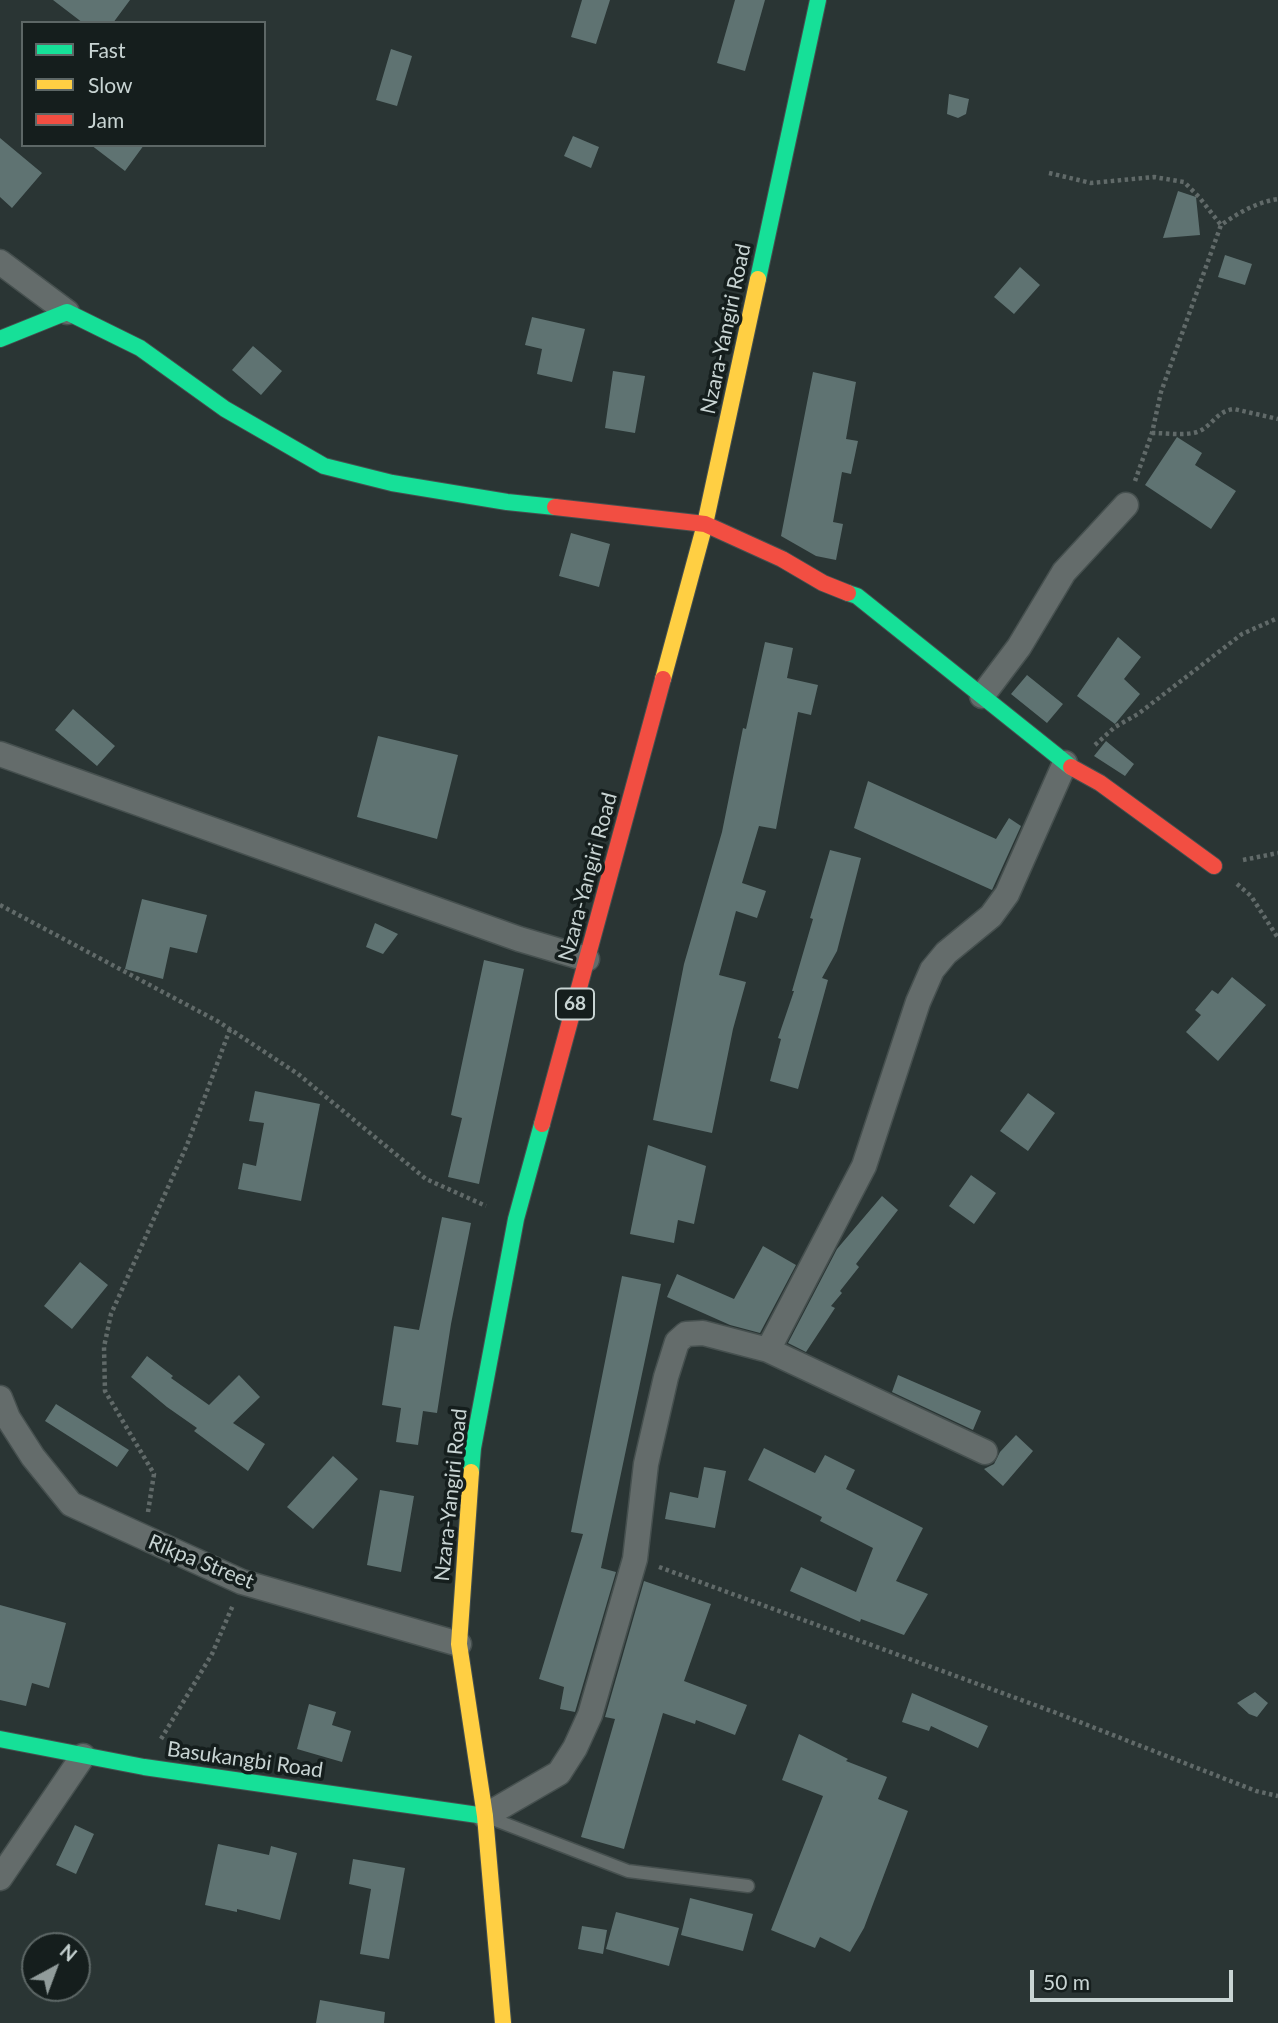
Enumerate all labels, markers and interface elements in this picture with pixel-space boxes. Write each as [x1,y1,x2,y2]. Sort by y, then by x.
legend [21,21,266,147]
text: Fast [88,37,125,62]
text: Slow [88,72,132,97]
text: Jam [88,107,124,132]
street label: Nzara-Yangiri Road [696,241,756,417]
street label: Nzara-Yangiri Road [553,790,623,964]
road number: 68 [556,988,594,1020]
street label: Nzara-Yangiri Road [429,1407,473,1583]
street label: Rikpa Street [145,1529,257,1595]
street label: Basukangbi Road [165,1737,325,1783]
north arrow [21,1932,91,2002]
text: N [56,1939,82,1966]
scale bar [1033,1956,1236,2000]
text: 50 m [1043,1969,1090,1994]

